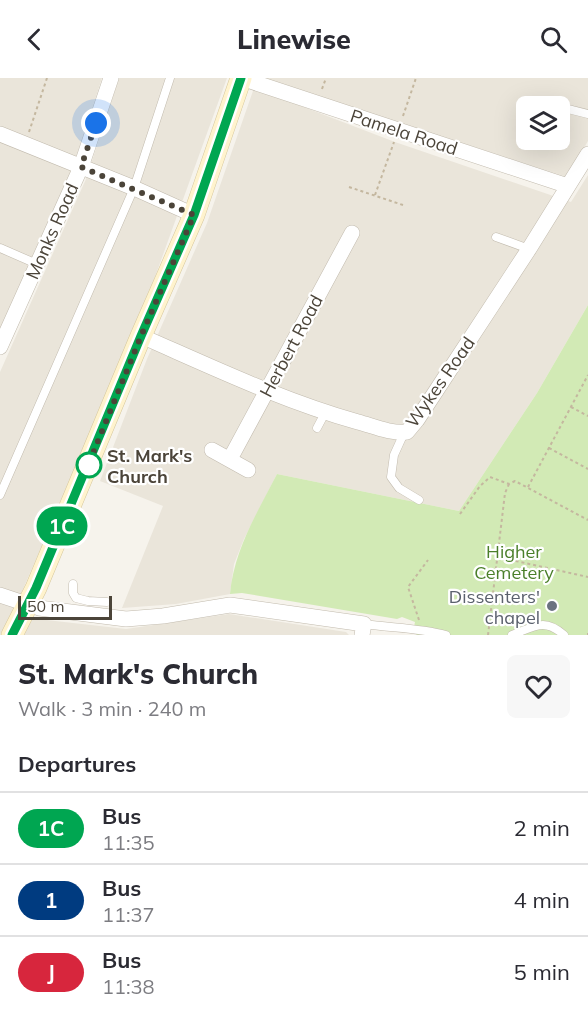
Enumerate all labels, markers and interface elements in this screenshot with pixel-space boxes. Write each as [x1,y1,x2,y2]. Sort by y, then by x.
text: Linewise [237,22,351,56]
icon: back [18,23,51,56]
icon: search [537,23,570,56]
map controls [516,96,570,150]
button: layers [516,96,570,150]
street label: Pamela Road [347,104,461,160]
your location [81,108,111,138]
street label: Monks Road [21,179,83,283]
street label: Herbert Road [254,291,328,401]
street label: Wykes Road [400,332,480,432]
place label: St. Mark's Church [107,444,192,488]
marker: St. Mark's Church [76,452,102,478]
line badge: 1C [35,506,89,546]
text: 1C [49,513,76,539]
park label: Higher Cemetery [474,540,554,584]
place label: Dissenters' chapel [449,585,540,629]
scale bar [18,593,112,620]
text: 50 m [27,596,64,616]
marker: Dissenters' chapel [545,599,559,613]
button: heart [507,655,570,718]
text: St. Mark's Church [18,656,258,691]
text: Walk · 3 min · 240 m [18,696,206,721]
text: Departures [18,750,136,778]
text: Bus [102,802,141,830]
text: 2 min [514,814,570,842]
text: 1C [38,815,65,841]
text: 11:35 [102,830,155,855]
text: Bus [102,874,141,902]
text: 4 min [514,886,570,914]
text: 1 [45,887,57,913]
text: 11:37 [102,902,155,927]
text: Bus [102,946,141,974]
text: 5 min [514,958,570,986]
text: J [47,959,55,985]
text: 11:38 [102,974,155,999]

